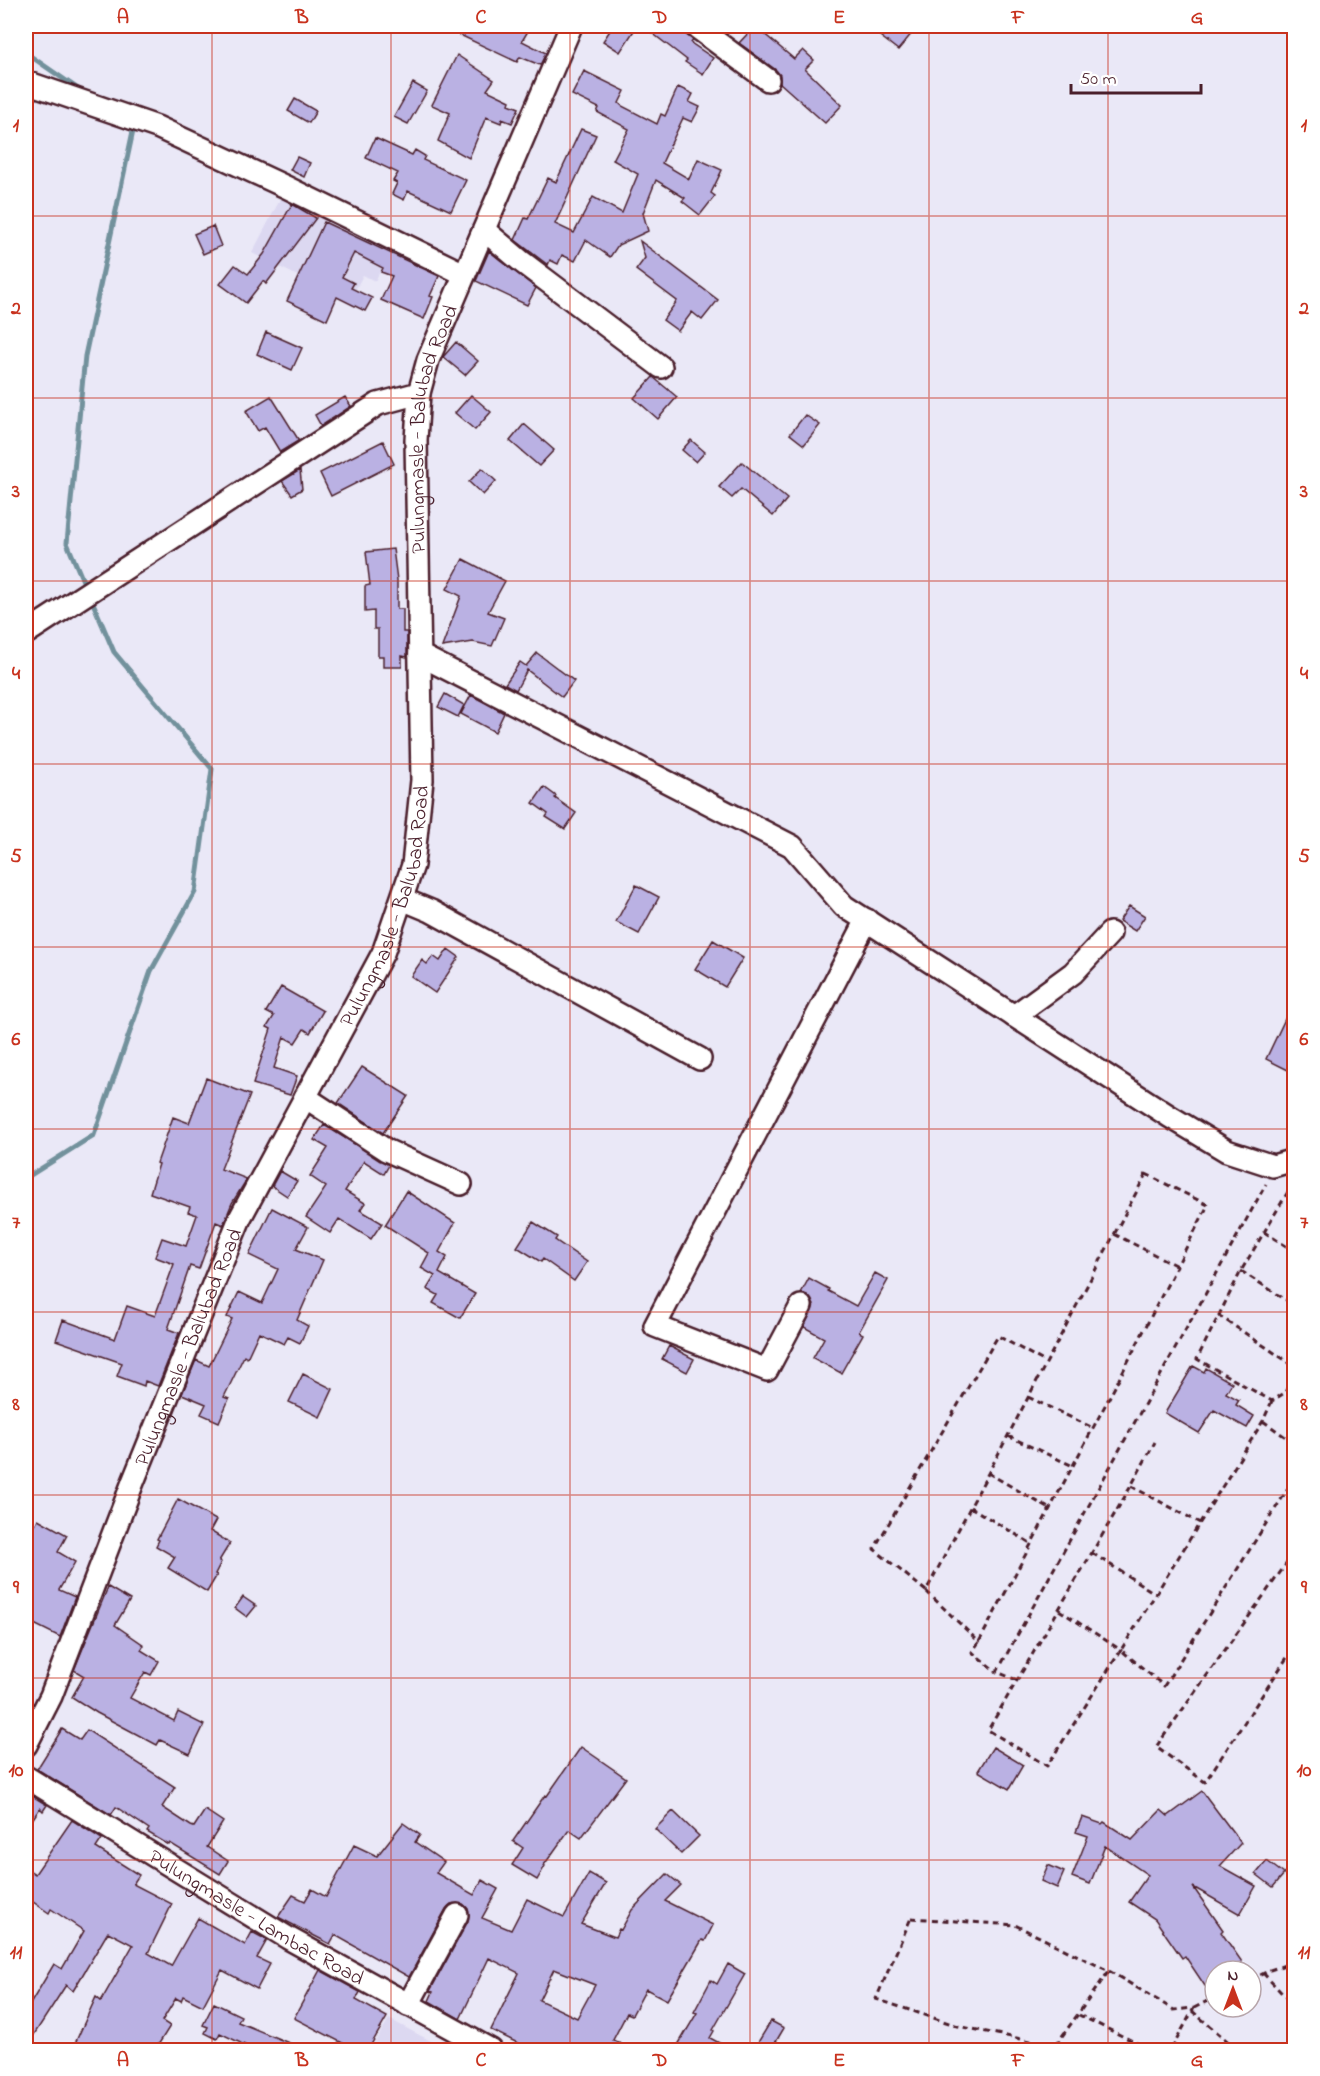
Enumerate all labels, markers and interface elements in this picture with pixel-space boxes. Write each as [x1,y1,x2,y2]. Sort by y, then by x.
text: A [117,4,129,33]
text: B [294,4,309,33]
text: C [476,4,487,33]
text: D [652,4,667,33]
text: E [833,4,845,33]
text: F [1011,4,1025,33]
text: G [1191,4,1204,33]
scale bar [1071,57,1202,95]
text: 50 m [1080,67,1117,93]
text: 1 [13,112,20,141]
text: 1 [1301,112,1308,141]
text: 2 [10,295,21,324]
text: 2 [1298,295,1309,324]
street label: Pulungmasle - Balubad Road [403,300,467,554]
text: 3 [11,478,20,507]
text: 3 [1299,478,1308,507]
text: 4 [12,660,21,689]
text: 4 [1300,660,1309,689]
street label: Pulungmasle - Balubad Road [333,784,438,1032]
text: 5 [10,843,22,872]
text: 5 [1298,843,1310,872]
text: 6 [12,1026,21,1055]
text: 6 [1300,1026,1309,1055]
text: 7 [12,1209,21,1238]
text: 7 [1300,1209,1309,1238]
street label: Pulungmasle - Balubad Road [128,1224,251,1471]
text: 8 [11,1391,20,1420]
text: 8 [1299,1391,1308,1420]
text: 9 [12,1574,20,1603]
text: 9 [1300,1574,1308,1603]
text: 10 [9,1757,24,1786]
text: 10 [1297,1757,1312,1786]
street label: Pulungmasle - Lambac Road [142,1843,369,1994]
text: 11 [10,1939,23,1968]
text: 11 [1298,1939,1311,1968]
north arrow [1203,1959,1263,2019]
text: N [1228,1964,1239,1988]
text: A [117,2047,129,2076]
text: B [294,2047,309,2076]
text: C [476,2047,487,2076]
text: D [652,2047,667,2076]
text: E [833,2047,845,2076]
text: F [1011,2047,1025,2076]
text: G [1191,2047,1204,2076]

